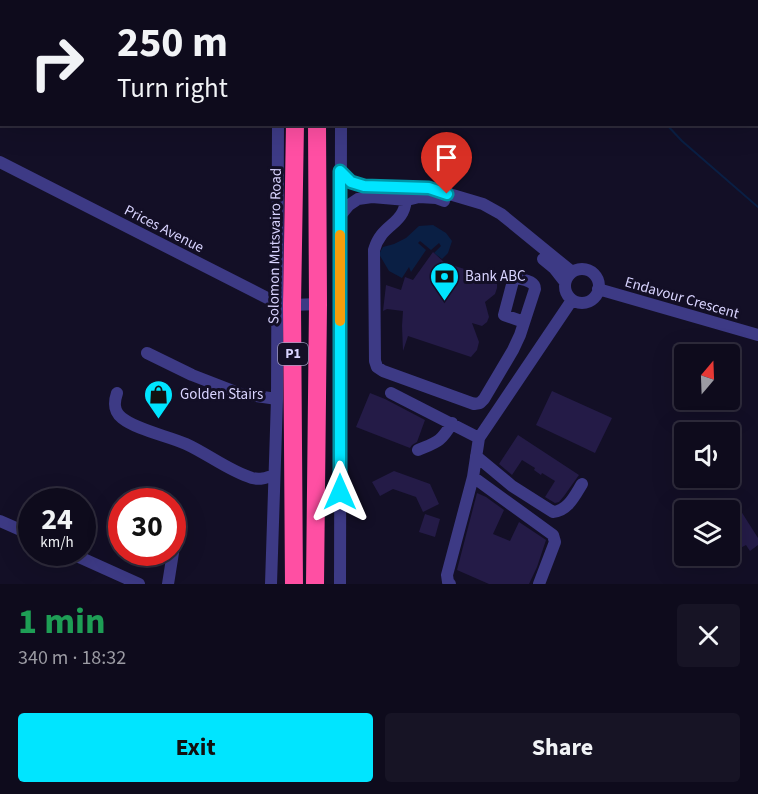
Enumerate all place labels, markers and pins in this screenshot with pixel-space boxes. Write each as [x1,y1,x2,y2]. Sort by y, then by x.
pin [421,132,472,194]
bank icon: Bank ABC [428,260,460,302]
place label: Bank ABC [465,266,526,287]
shop icon: Golden Stairs [143,378,175,420]
place label: Golden Stairs [180,384,263,405]

